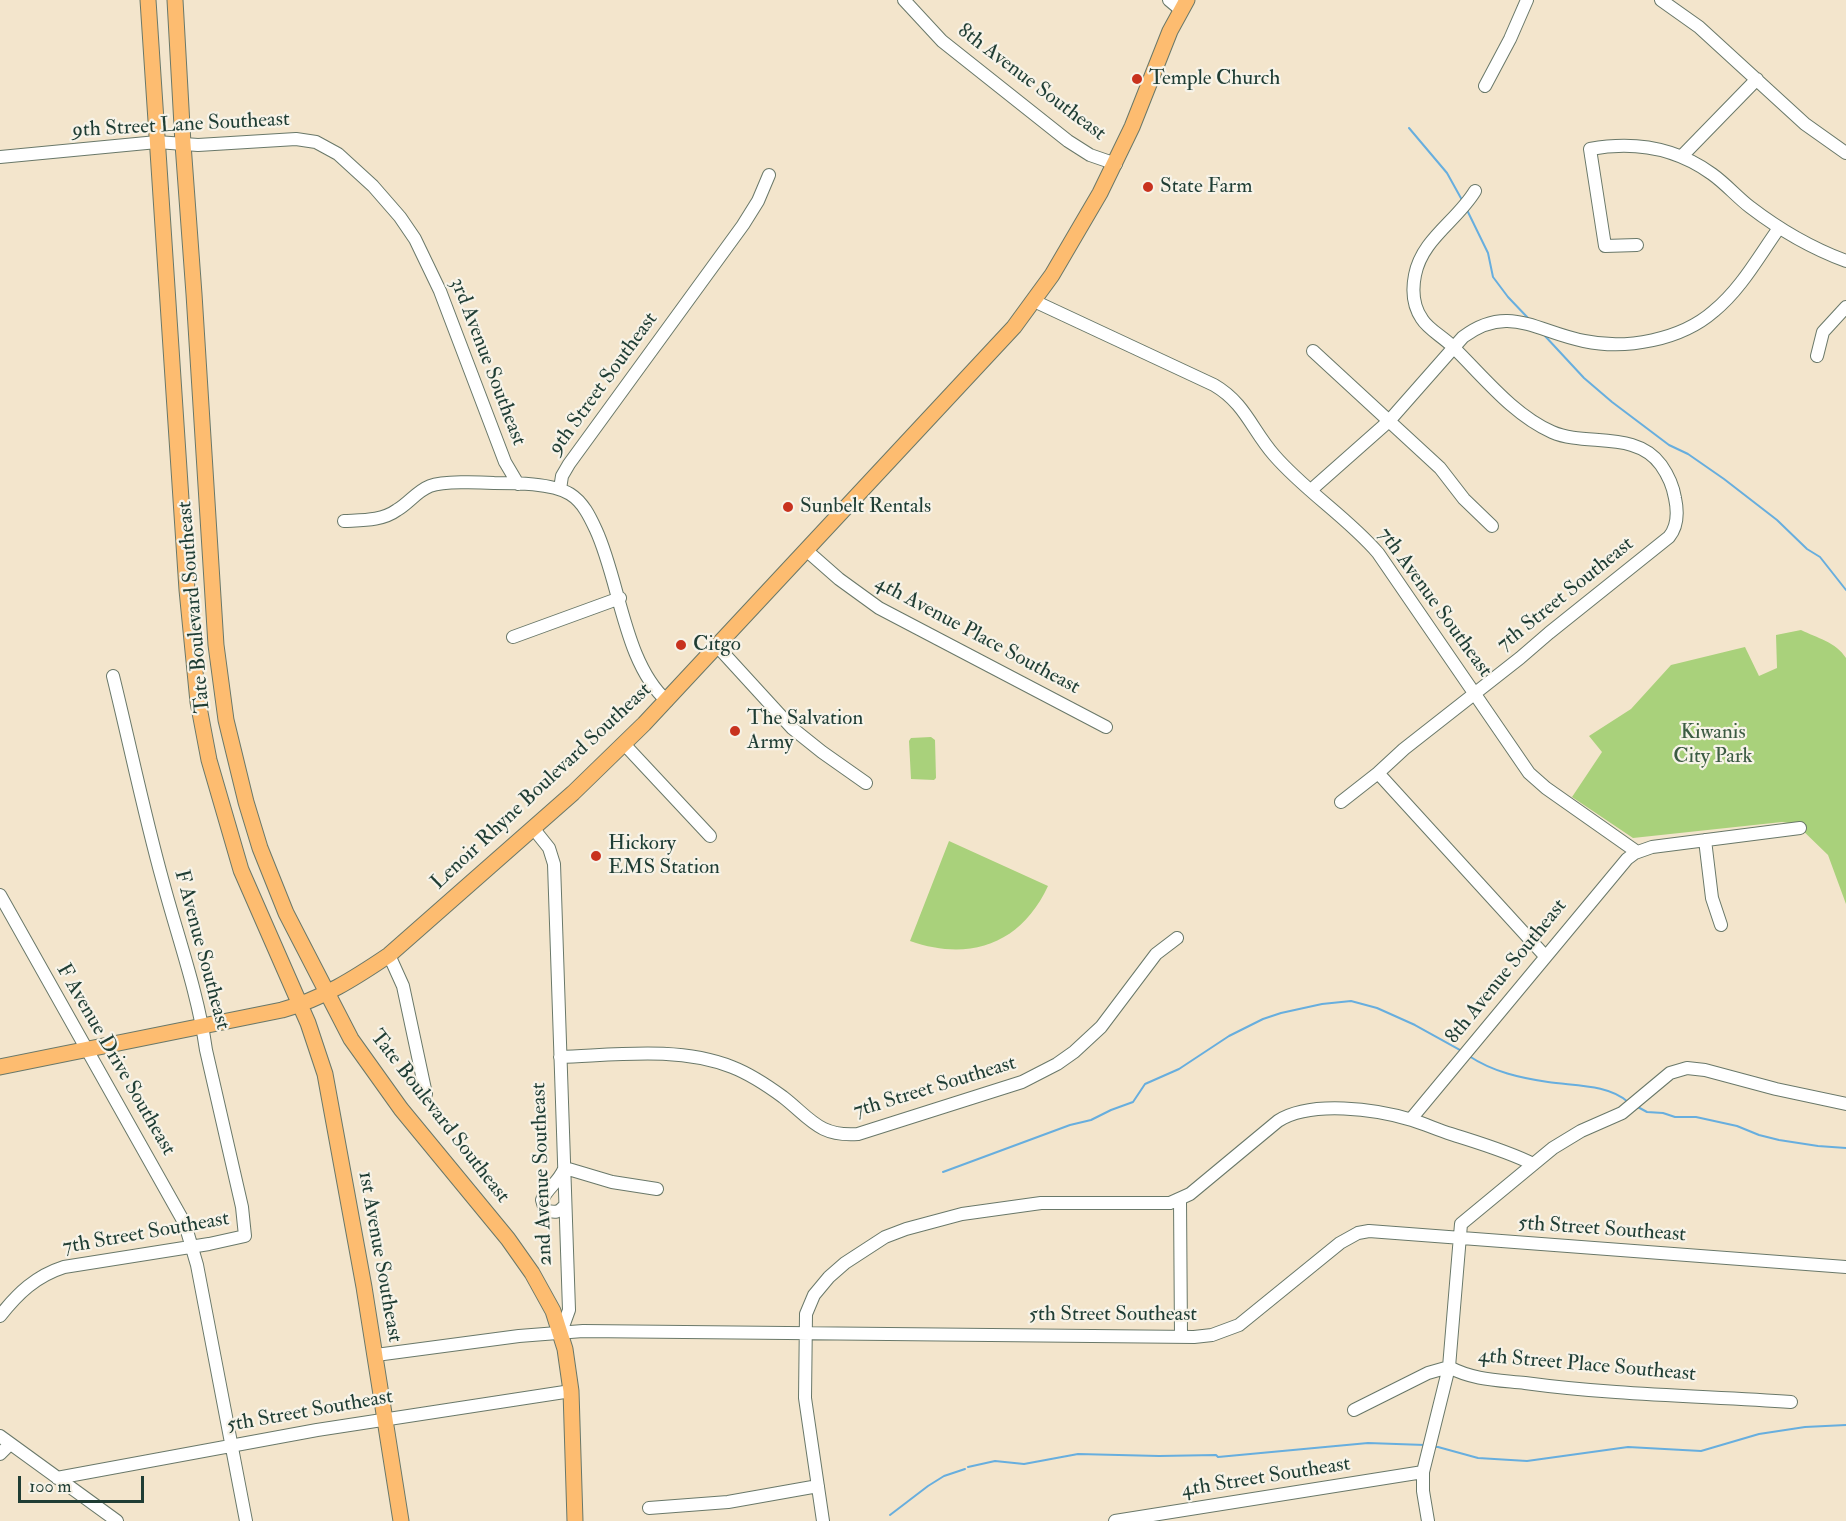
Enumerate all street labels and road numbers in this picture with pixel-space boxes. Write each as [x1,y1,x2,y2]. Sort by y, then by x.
street label: 8th Avenue Southeast [952,19,1110,147]
street label: 9th Street Lane Southeast [72,108,290,144]
street label: 3rd Avenue Southeast [443,275,531,449]
street label: 9th Street Southeast [544,308,664,460]
street label: Tate Boulevard Southeast [173,500,217,714]
street label: 7th Avenue Southeast [1371,523,1497,683]
street label: 7th Street Southeast [1493,532,1639,658]
street label: 4th Avenue Place Southeast [870,571,1084,701]
street label: Lenoir Rhyne Boulevard Southeast [426,678,658,896]
street label: F Avenue Southeast [168,867,234,1033]
street label: 8th Avenue Southeast [1441,894,1573,1050]
street label: F Avenue Drive Southeast [50,960,180,1160]
street label: Tate Boulevard Southeast [364,1025,514,1209]
street label: 7th Street Southeast [851,1051,1019,1125]
street label: 2nd Avenue Southeast [527,1082,559,1266]
street label: 1st Avenue Southeast [352,1170,406,1344]
street label: 7th Street Southeast [61,1207,231,1261]
street label: 5th Street Southeast [1517,1212,1687,1248]
street label: 5th Street Southeast [1029,1302,1197,1328]
street label: 4th Street Place Southeast [1477,1344,1697,1388]
street label: 5th Street Southeast [225,1385,395,1439]
street label: 4th Street Southeast [1180,1452,1352,1504]

